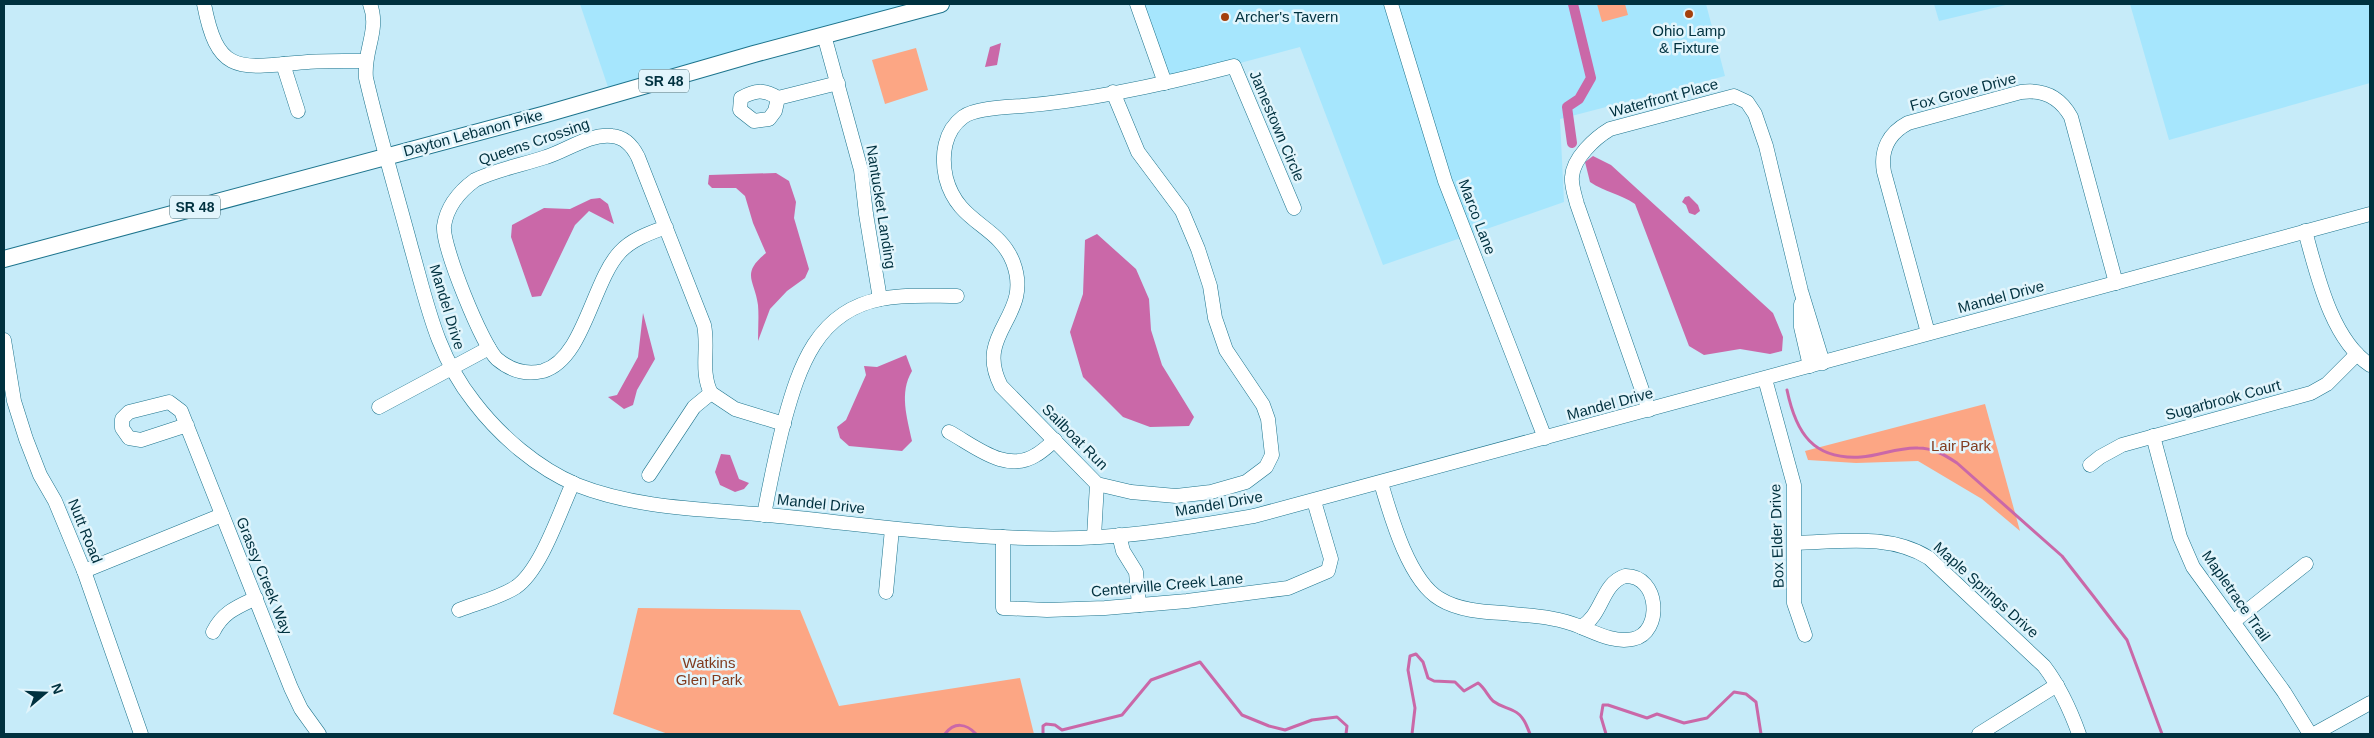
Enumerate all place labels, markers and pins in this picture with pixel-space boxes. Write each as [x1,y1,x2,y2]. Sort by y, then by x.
place label: Archer's Tavern [1235,8,1338,25]
marker: Ohio Lamp & Fixture [1683,8,1695,20]
marker: Archer's Tavern [1219,11,1231,23]
place label: Ohio Lamp & Fixture [1652,22,1726,56]

